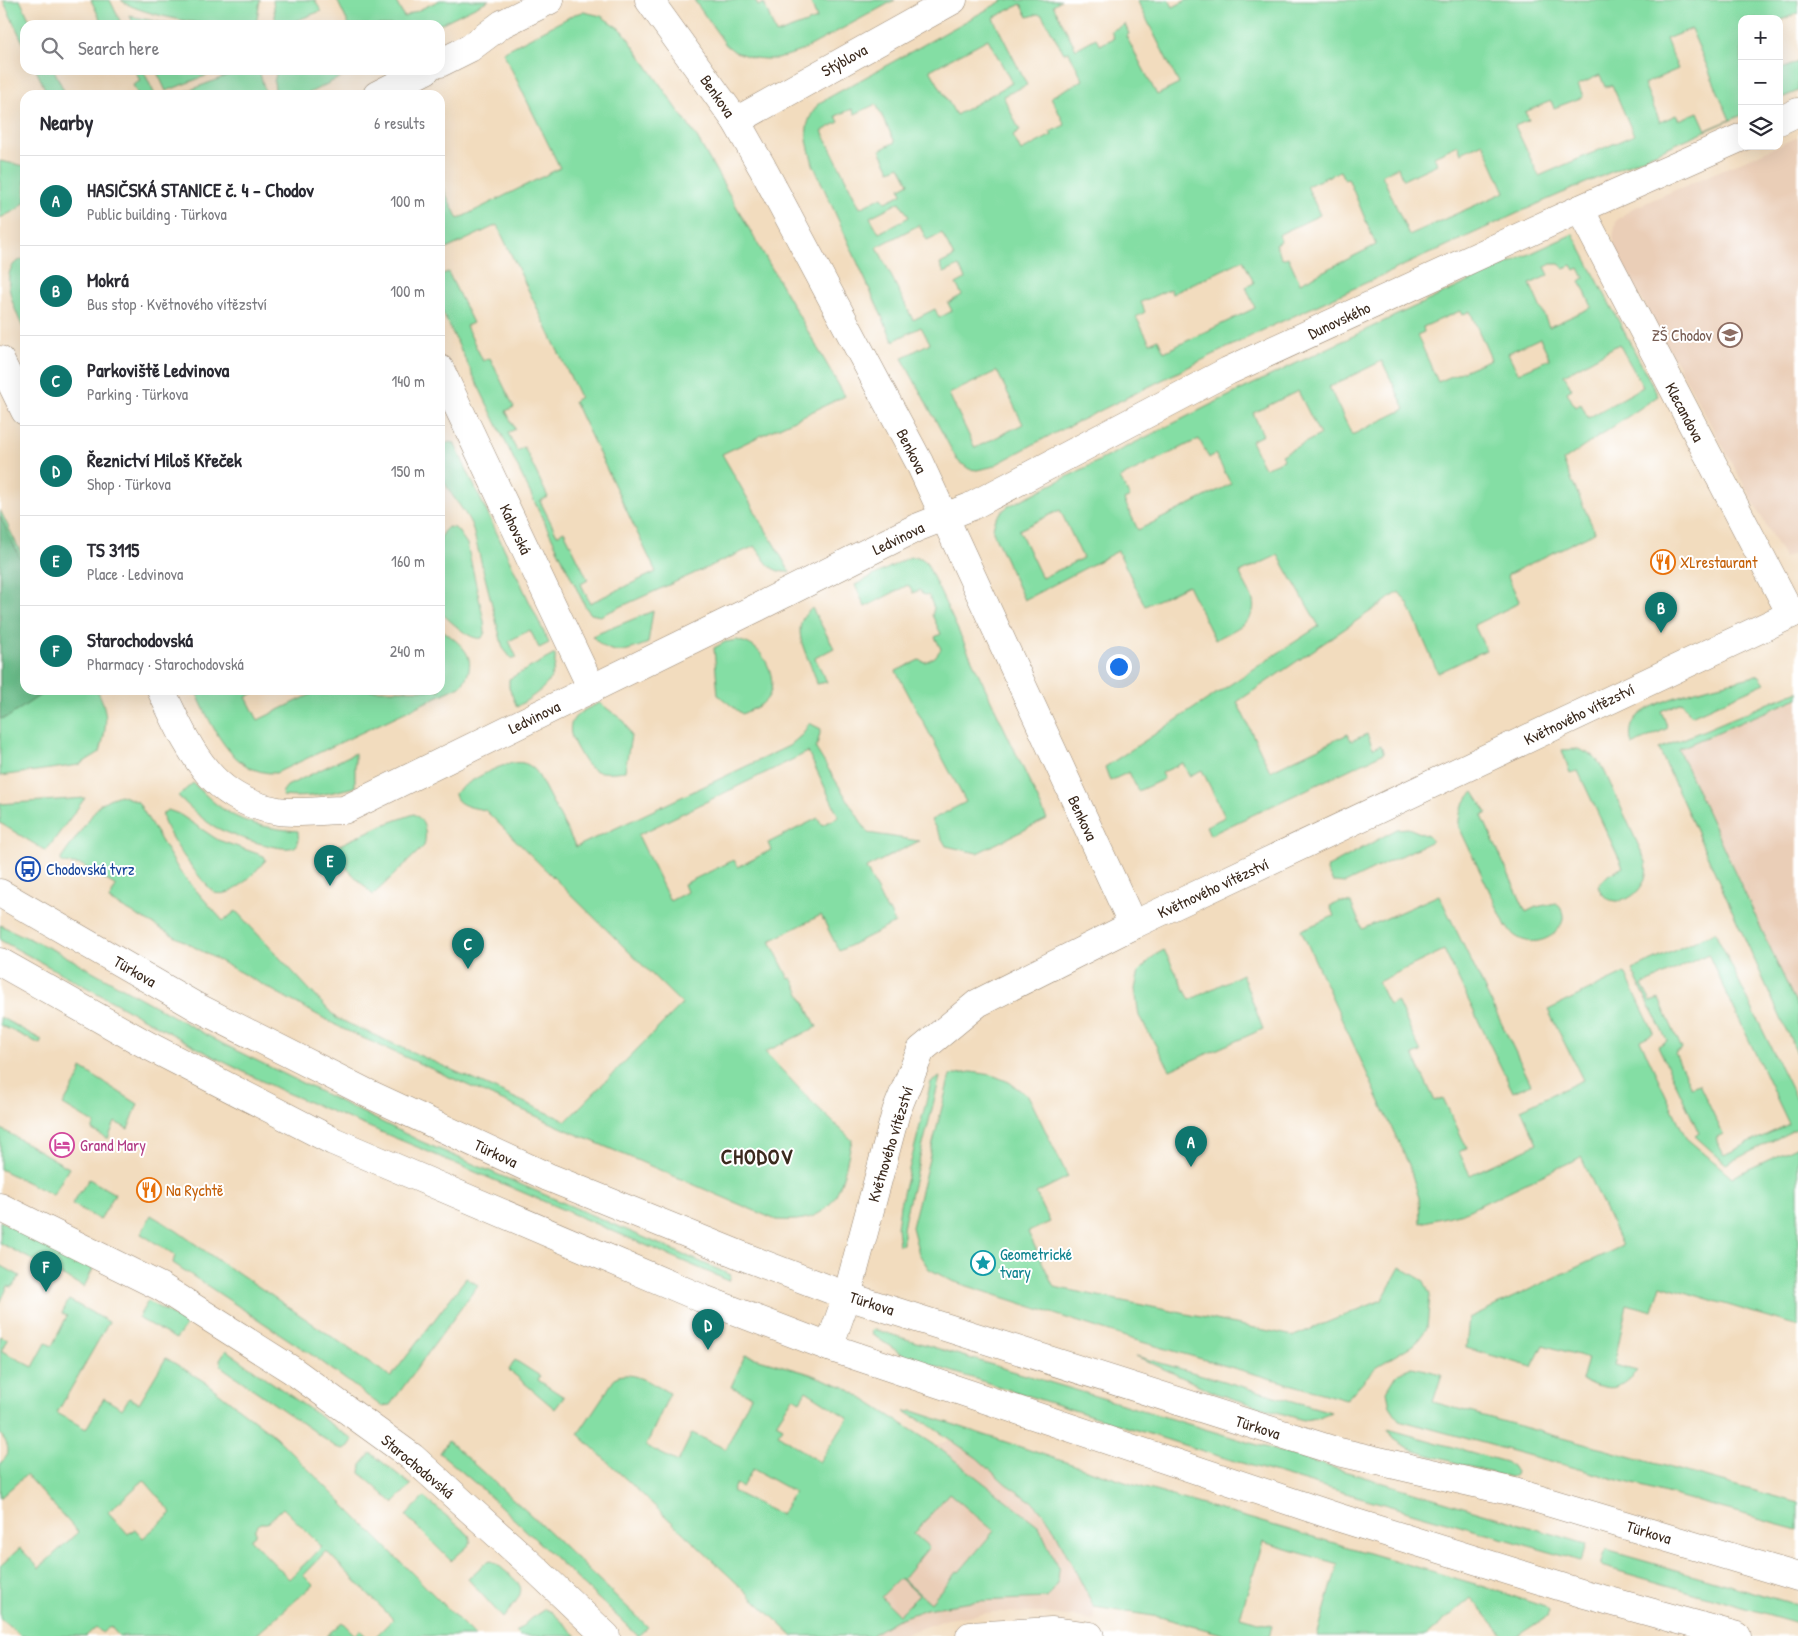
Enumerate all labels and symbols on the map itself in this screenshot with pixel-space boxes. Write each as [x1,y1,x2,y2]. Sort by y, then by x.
street label: Stýblova [817,38,871,82]
street label: Benkova [695,70,741,122]
street label: Dunovského [1304,296,1374,344]
school or university icon: ZŠ Chodov [1717,322,1743,348]
place label: ZŠ Chodov [1652,324,1713,346]
street label: Klecandova [1660,379,1710,445]
street label: Benkova [891,425,933,477]
street label: Kahovská [495,500,537,558]
street label: Ledvinova [869,516,927,560]
restaurant icon: XLrestaurant [1650,549,1676,575]
place label: XLrestaurant [1680,551,1758,573]
pin: B [1645,592,1677,633]
your location [1106,654,1132,680]
street label: Květnového vítězství [1520,678,1638,750]
street label: Ledvinova [505,695,563,739]
street label: Benkova [1063,792,1103,844]
pin: E [314,845,346,886]
street label: Květnového vítězství [1154,853,1272,923]
bus stop icon: Chodovská tvrz [15,856,41,882]
place label: Chodovská tvrz [46,858,135,880]
pin: C [452,928,484,969]
street label: Türkova [110,950,160,992]
street label: Květnového vítězství [862,1083,918,1205]
pin: A [1175,1126,1207,1167]
hotel icon: Grand Mary [49,1132,75,1158]
street label: Türkova [471,1133,521,1173]
place label: Grand Mary [80,1134,146,1156]
district label: CHODOV [721,1142,793,1171]
restaurant icon: Na Rychtě [136,1177,162,1203]
place label: Na Rychtě [166,1179,224,1201]
place label: Geometrické tvary [1000,1243,1073,1283]
place icon: Geometrické tvary [970,1250,996,1276]
pin: F [30,1251,62,1292]
street label: Türkova [847,1285,897,1321]
pin: D [692,1309,724,1350]
street label: Türkova [1233,1409,1283,1445]
street label: Starochodovská [377,1429,459,1503]
street label: Türkova [1624,1515,1674,1549]

